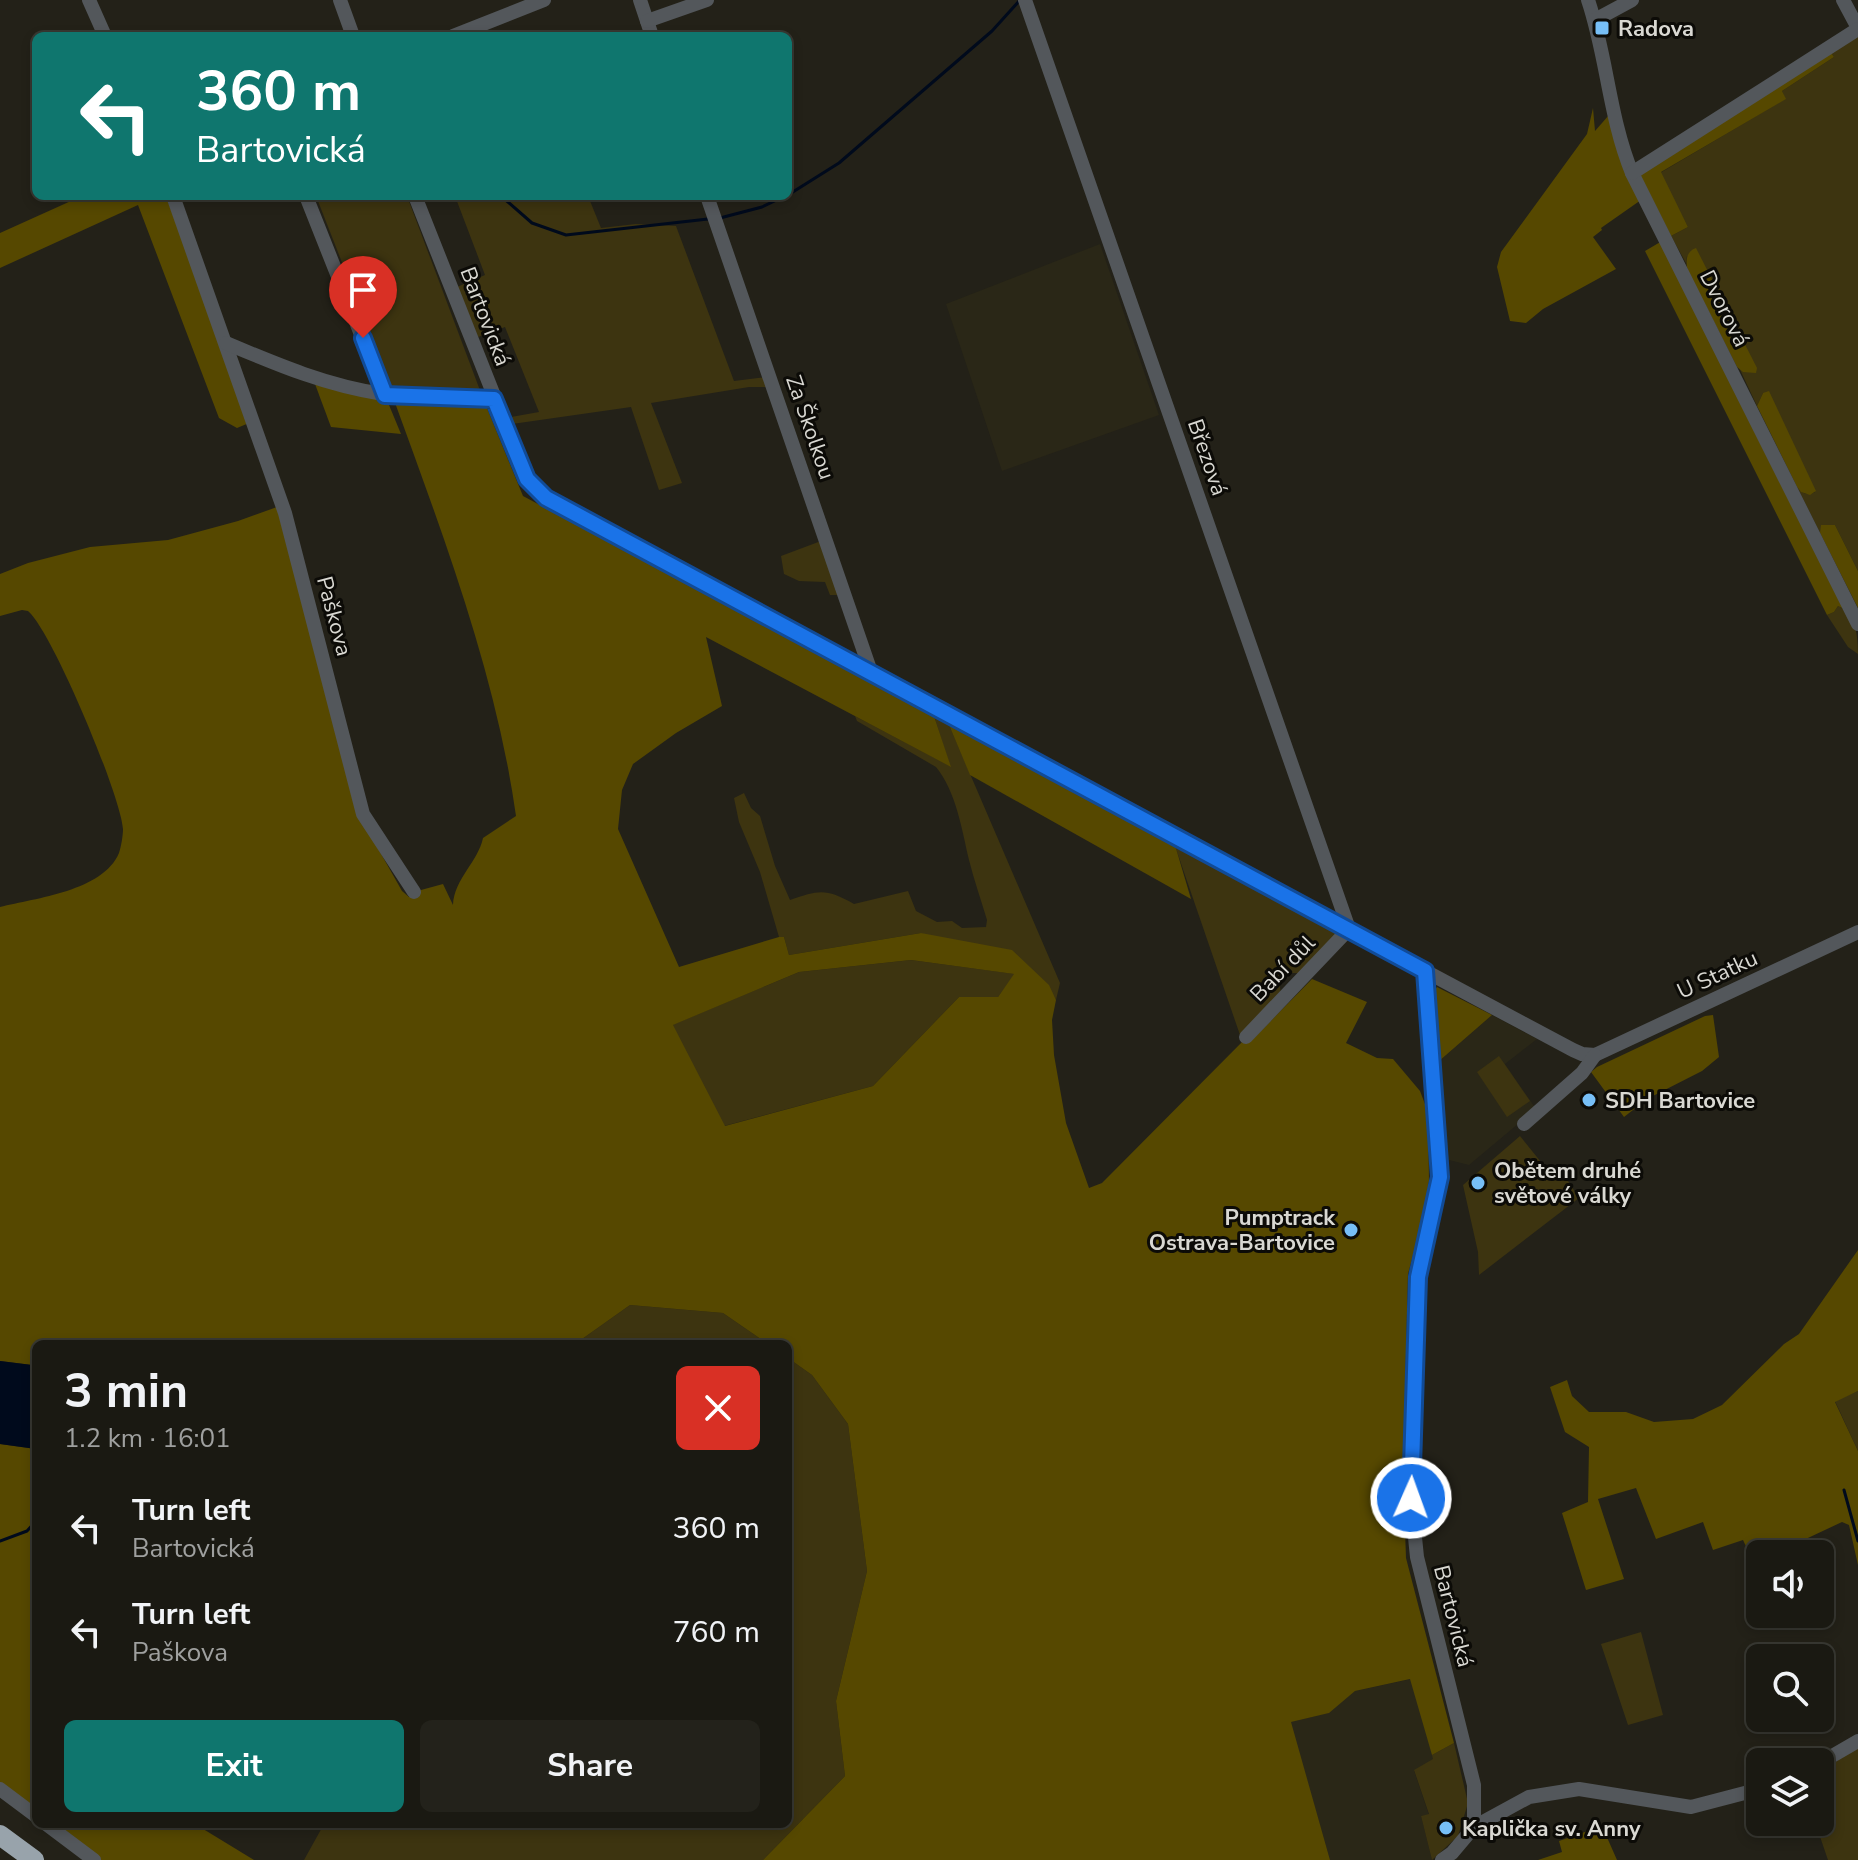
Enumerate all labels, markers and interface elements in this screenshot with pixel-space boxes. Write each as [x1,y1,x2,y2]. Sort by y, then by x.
place label: Radova [1618,14,1694,44]
marker: Radova [1593,19,1611,37]
text: 360 m [196,53,361,130]
icon: left [64,64,168,168]
text: Bartovická [196,126,366,175]
pin [329,256,397,338]
street label: Bartovická [452,263,518,370]
street label: Dvorová [1692,265,1756,352]
icon: arrive [341,268,385,312]
street label: Za Školkou [778,371,842,483]
street label: Březová [1180,415,1234,500]
street label: Paškova [309,573,359,659]
street label: Babí důl [1244,929,1322,1009]
street label: U Statku [1672,943,1763,1007]
place label: SDH Bartovice [1605,1086,1755,1116]
marker: SDH Bartovice [1580,1091,1598,1109]
place label: Obětem druhé světové války [1494,1156,1641,1211]
marker: Obětem druhé světové války [1469,1174,1487,1192]
place label: Pumptrack Ostrava-Bartovice [1149,1203,1336,1258]
marker: Pumptrack Ostrava-Bartovice [1342,1221,1360,1239]
text: 3 min [64,1358,188,1424]
button: close [676,1366,760,1450]
text: 1.2 km · 16:01 [64,1421,231,1456]
position arrow [1369,1456,1453,1540]
text: Turn left [132,1490,250,1531]
icon: left [64,1506,108,1550]
text: 360 m [673,1508,760,1549]
text: Bartovická [132,1531,255,1566]
map controls [1746,1540,1834,1836]
button: sound [1746,1540,1834,1628]
street label: Bartovická [1426,1562,1480,1670]
text: Turn left [132,1594,250,1635]
icon: left [64,1610,108,1654]
text: 760 m [673,1612,760,1653]
text: Paškova [132,1635,228,1670]
button: search [1746,1644,1834,1732]
button: Exit [64,1720,404,1812]
button: Share [420,1720,760,1812]
button: layers [1746,1748,1834,1836]
place label: Kaplička sv. Anny [1462,1814,1641,1844]
marker: Kaplička sv. Anny [1437,1819,1455,1837]

